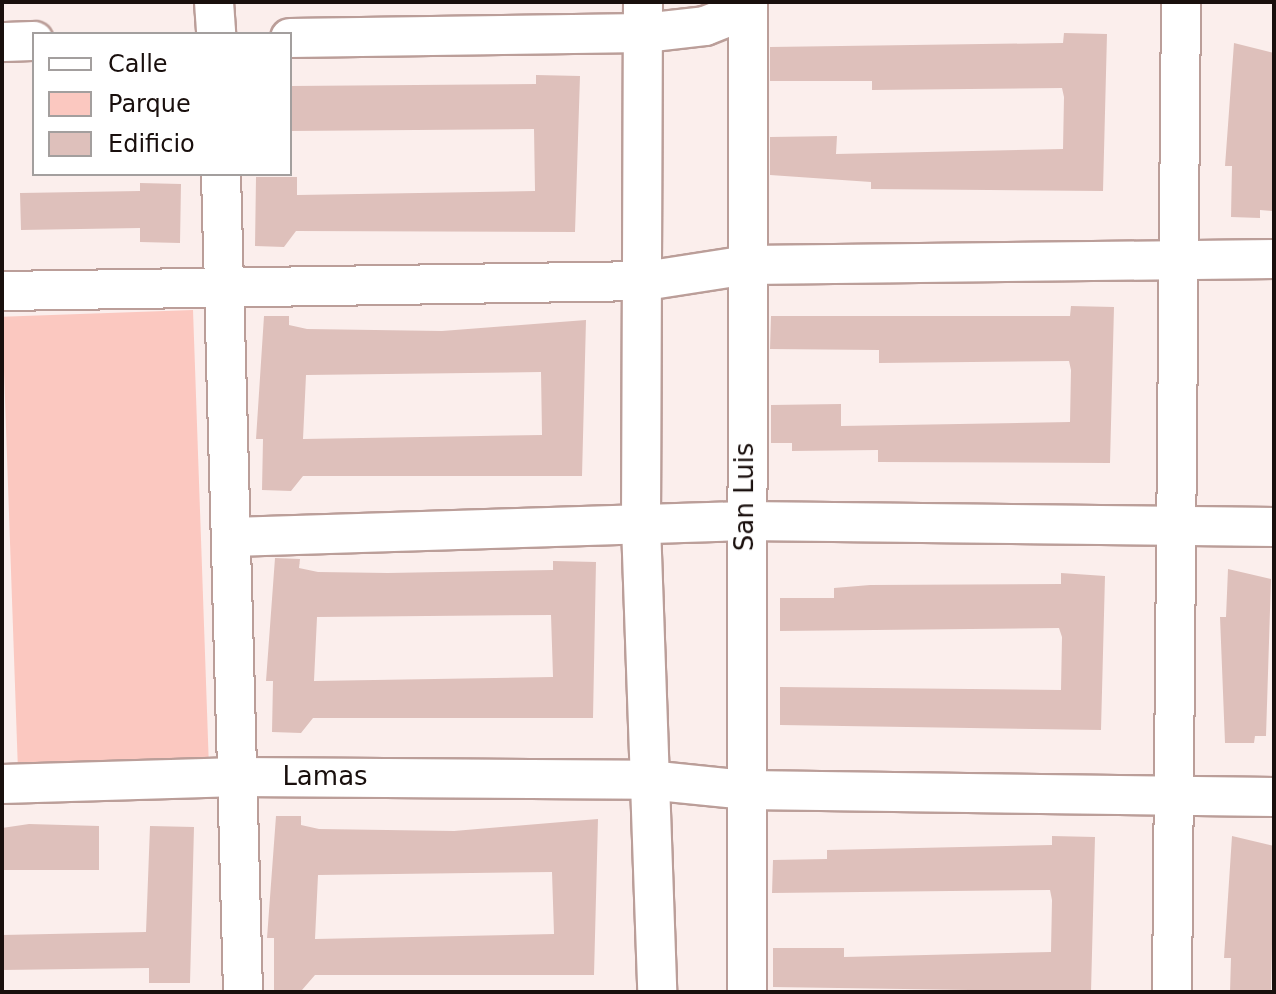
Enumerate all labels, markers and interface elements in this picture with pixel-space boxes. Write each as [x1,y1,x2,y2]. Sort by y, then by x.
legend [32,32,292,176]
text: Calle [108,50,168,78]
text: Parque [108,90,191,118]
text: Edificio [108,130,195,158]
street label: San Luis [729,443,761,551]
street label: Lamas [282,761,368,793]

